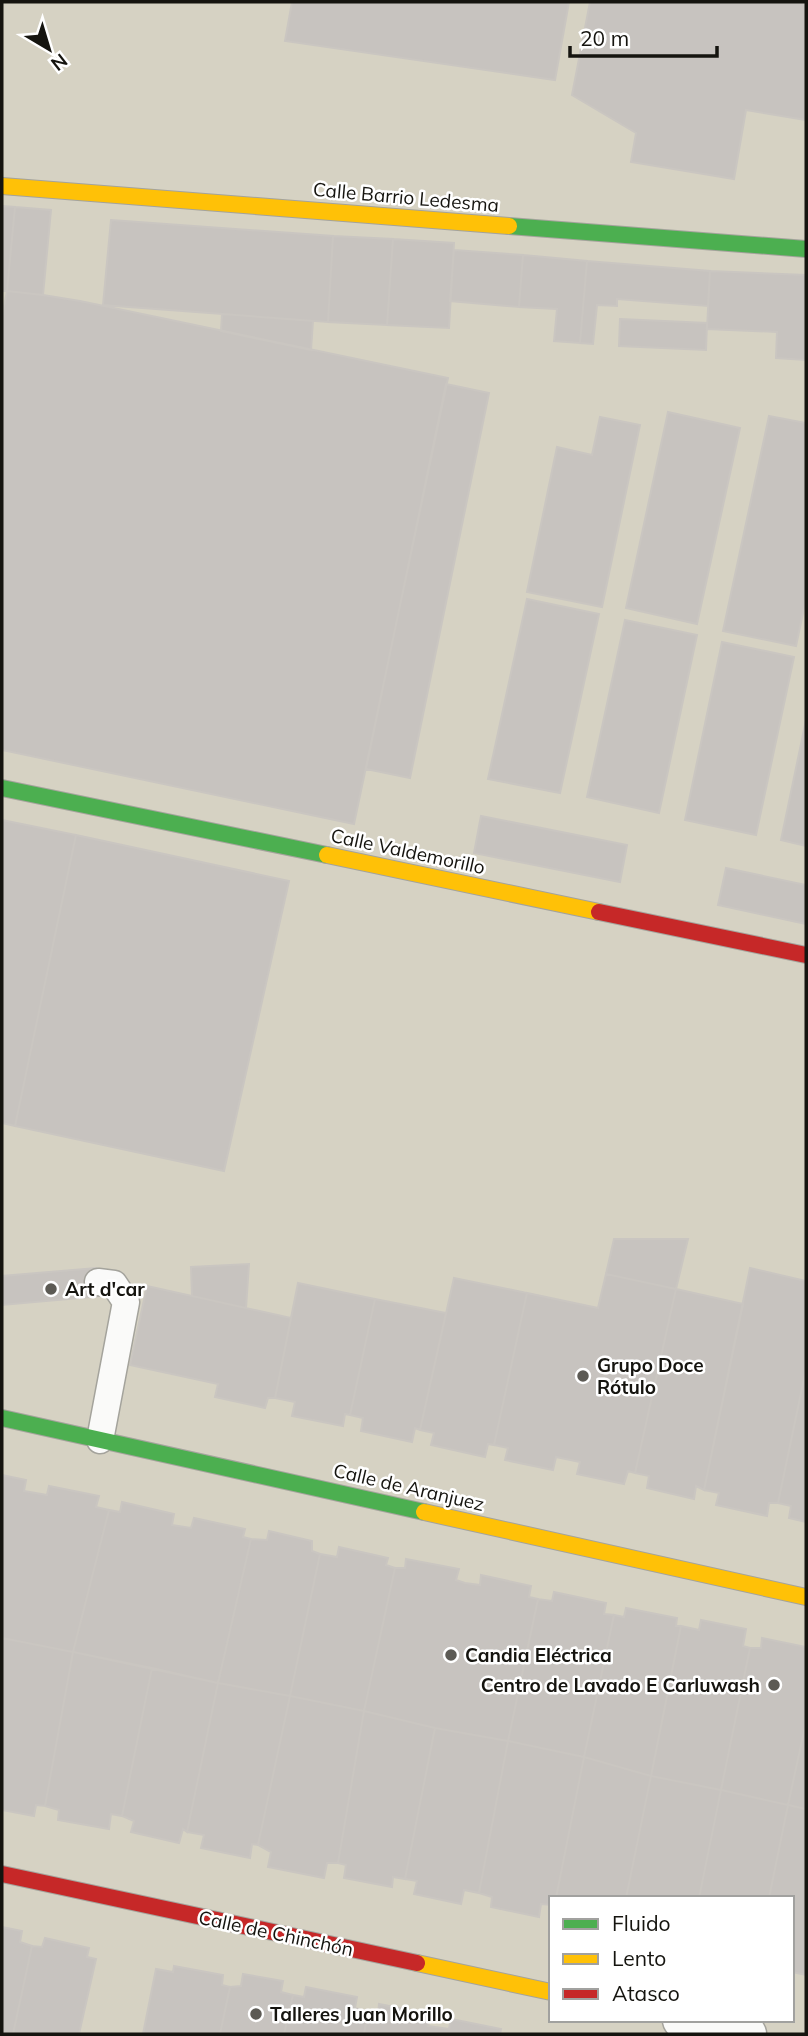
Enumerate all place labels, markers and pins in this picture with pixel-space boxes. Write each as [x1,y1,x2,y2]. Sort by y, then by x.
place label: Art d'car [65,1277,145,1301]
marker: Art d'car [43,1281,59,1297]
place label: Grupo Doce Rótulo [597,1353,704,1399]
marker: Grupo Doce Rótulo [575,1368,591,1384]
place label: Candia Eléctrica [465,1643,612,1667]
marker: Candia Eléctrica [443,1647,459,1663]
place label: Centro de Lavado E Carluwash [481,1673,760,1697]
marker: Centro de Lavado E Carluwash [766,1677,782,1693]
place label: Talleres Juan Morillo [270,2002,453,2026]
marker: Talleres Juan Morillo [248,2006,264,2022]

